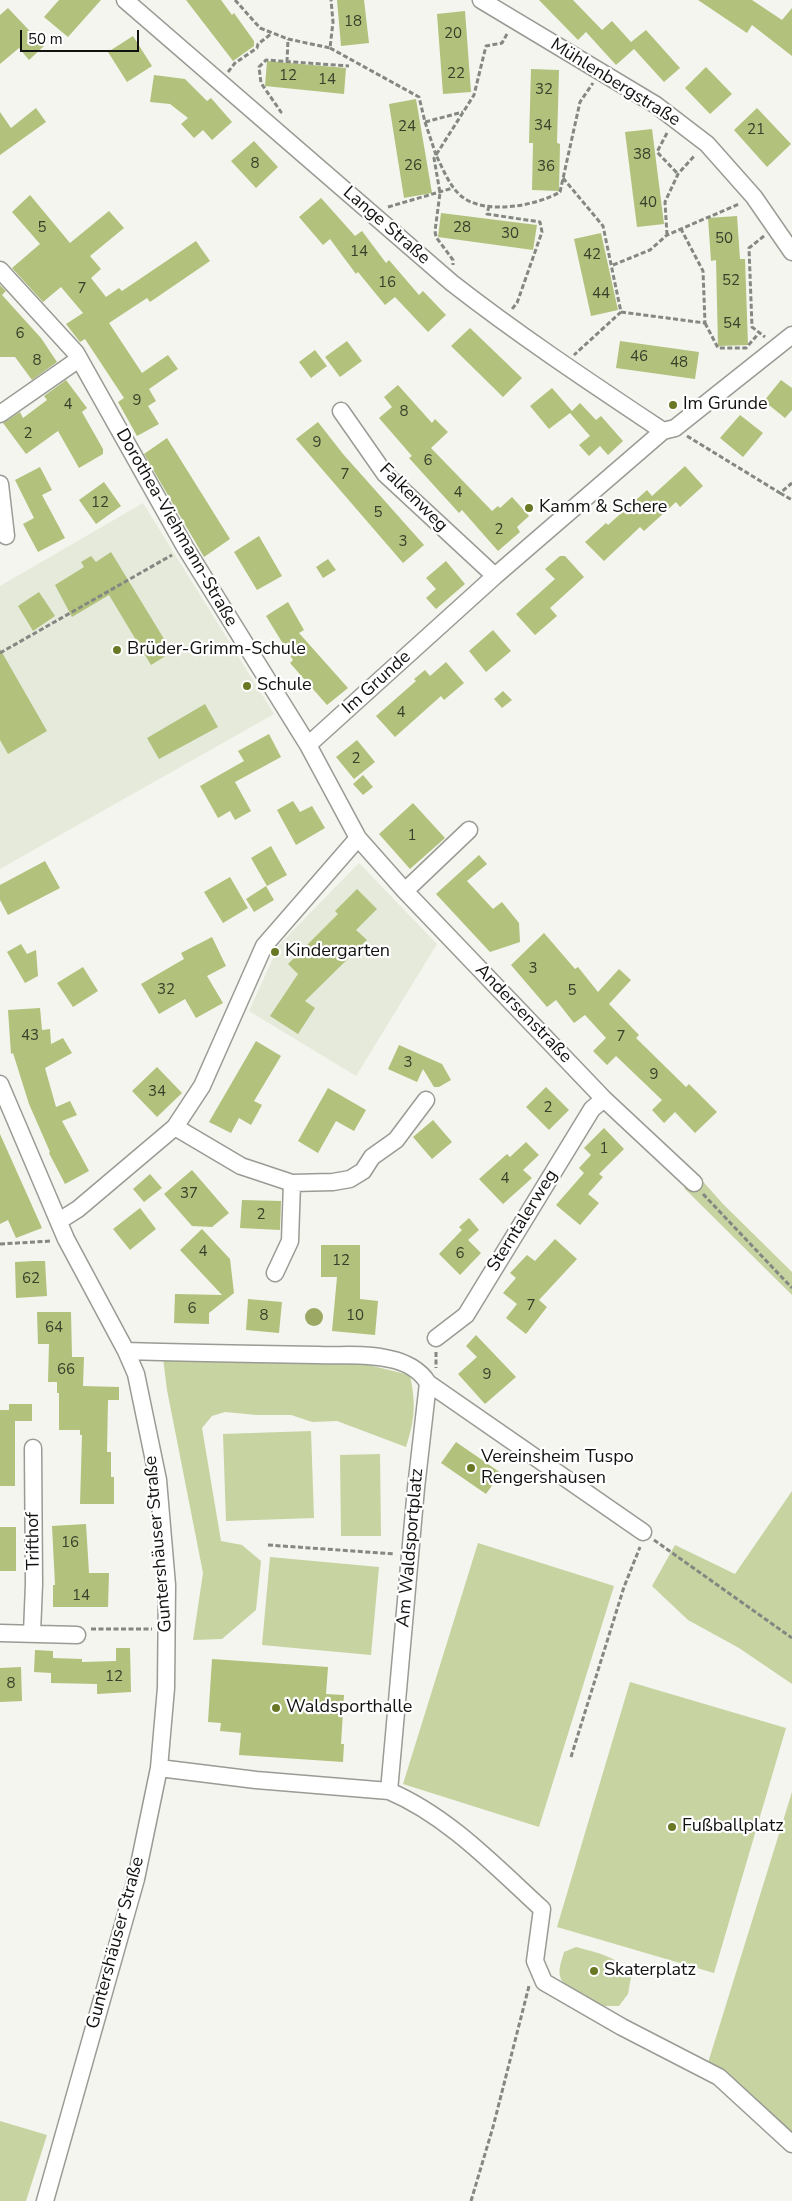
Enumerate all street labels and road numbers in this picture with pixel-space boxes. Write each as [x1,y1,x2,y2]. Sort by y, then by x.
street label: Mühlenbergstraße [546,34,684,132]
street label: Lange Straße [338,182,434,270]
street label: Dorothea-Viehmann-Straße [110,425,242,631]
street label: Falkenweg [374,459,452,537]
street label: Im Grunde [338,647,416,719]
street label: Andersenstraße [470,960,576,1068]
street label: Sterntalerweg [483,1166,563,1276]
street label: Guntershäuser Straße [141,1455,177,1633]
street label: Am Waldsportplatz [393,1468,429,1628]
street label: Trifthof [23,1512,45,1570]
street label: Guntershäuser Straße [83,1855,149,2031]

